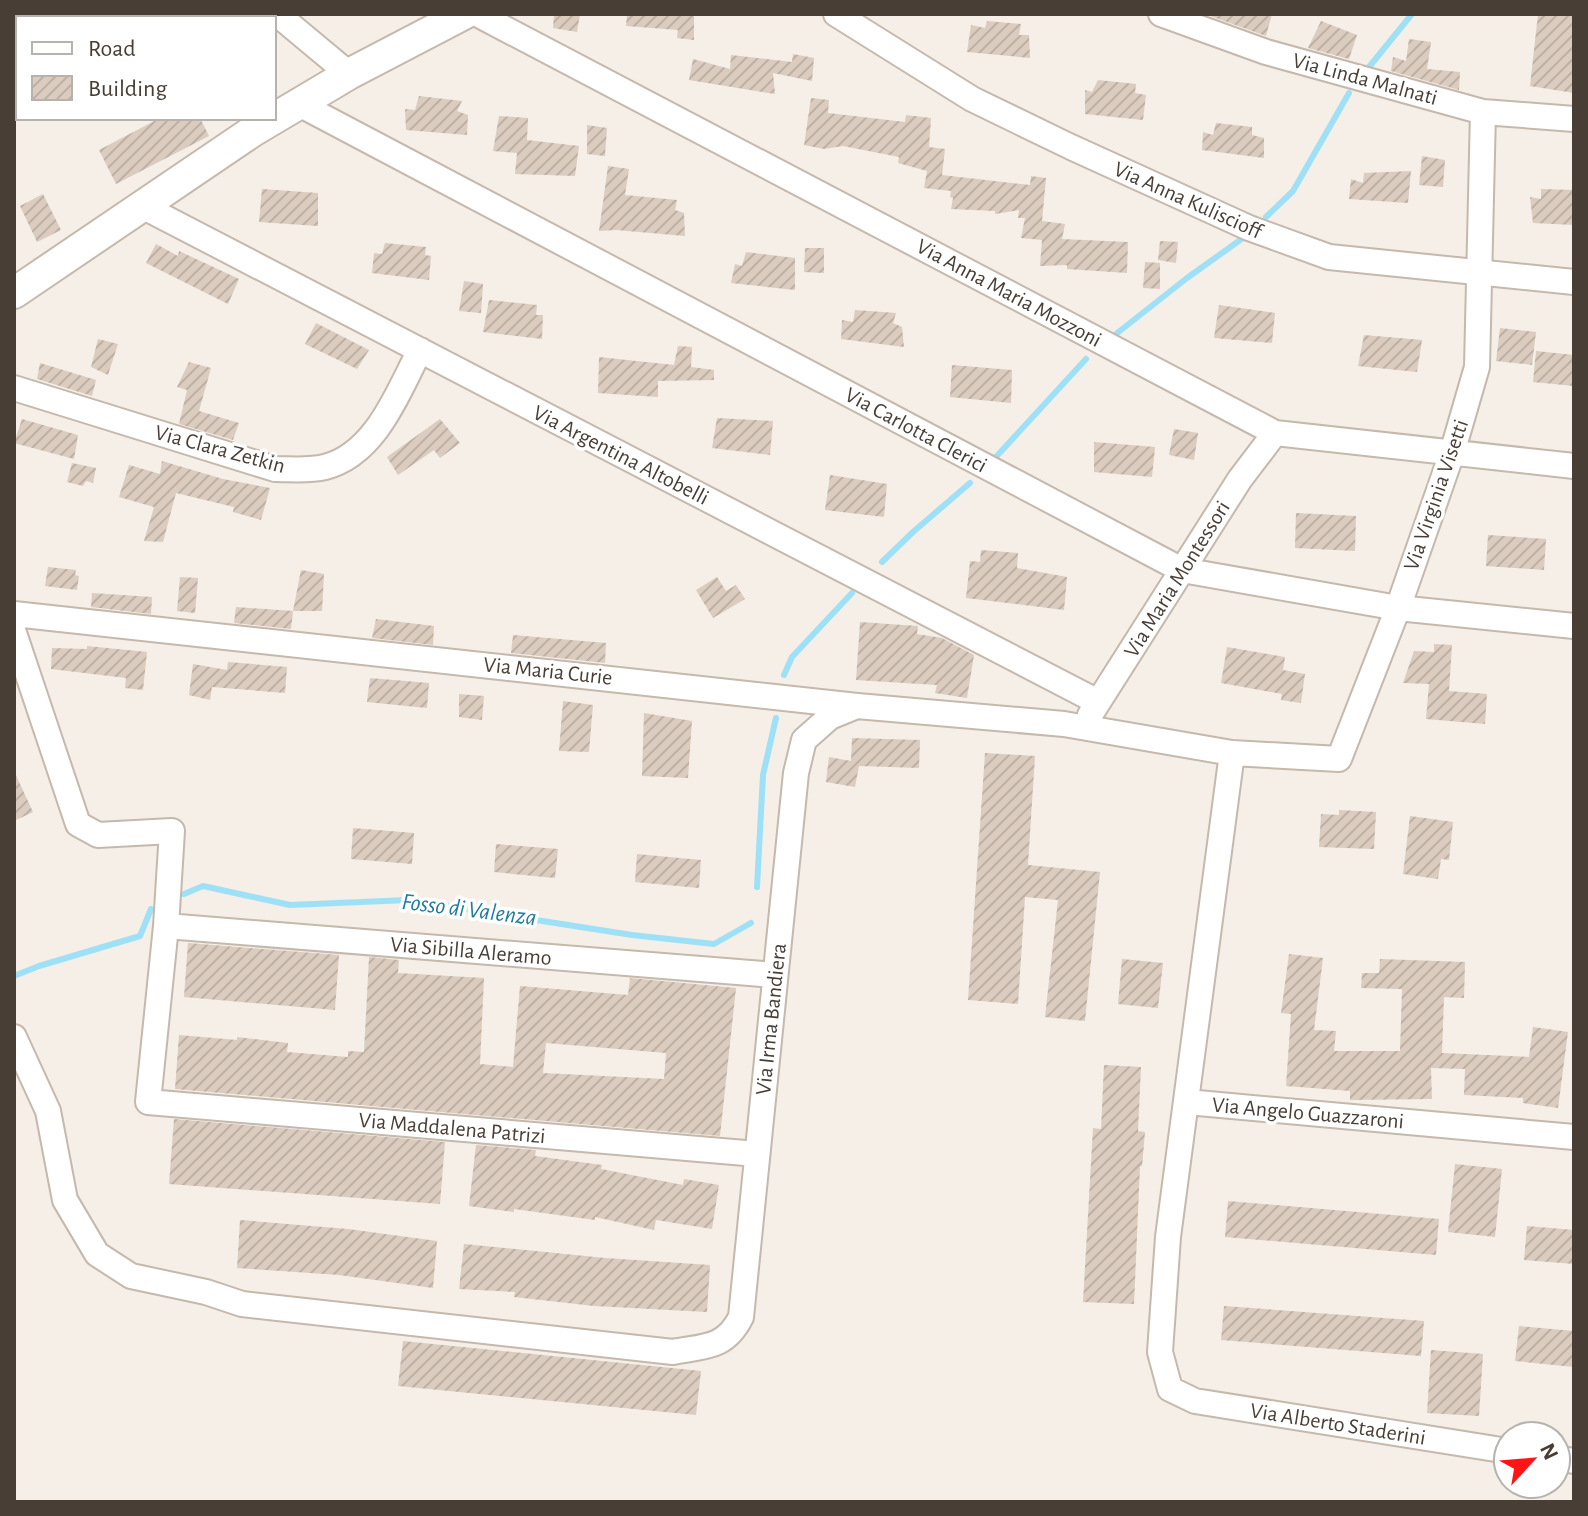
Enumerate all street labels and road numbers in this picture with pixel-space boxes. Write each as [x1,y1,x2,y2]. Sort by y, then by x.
street label: Via Linda Malnati [1290,49,1440,109]
street label: Via Anna Kuliscioff [1111,157,1267,243]
street label: Via Anna Maria Mozzoni [913,235,1105,351]
street label: Via Carlotta Clerici [841,383,991,477]
street label: Via Argentina Altobelli [530,401,712,509]
street label: Via Virginia Visetti [1400,417,1472,573]
street label: Via Clara Zetkin [152,421,288,477]
street label: Via Maria Montessori [1120,497,1234,661]
street label: Via Maria Curie [482,653,614,689]
street label: Via Sibilla Aleramo [389,933,553,969]
street label: Via Irma Bandiera [752,942,790,1096]
street label: Via Angelo Guazzaroni [1211,1094,1405,1132]
street label: Via Maddalena Patrizi [358,1109,546,1147]
street label: Via Alberto Staderini [1249,1399,1427,1449]

